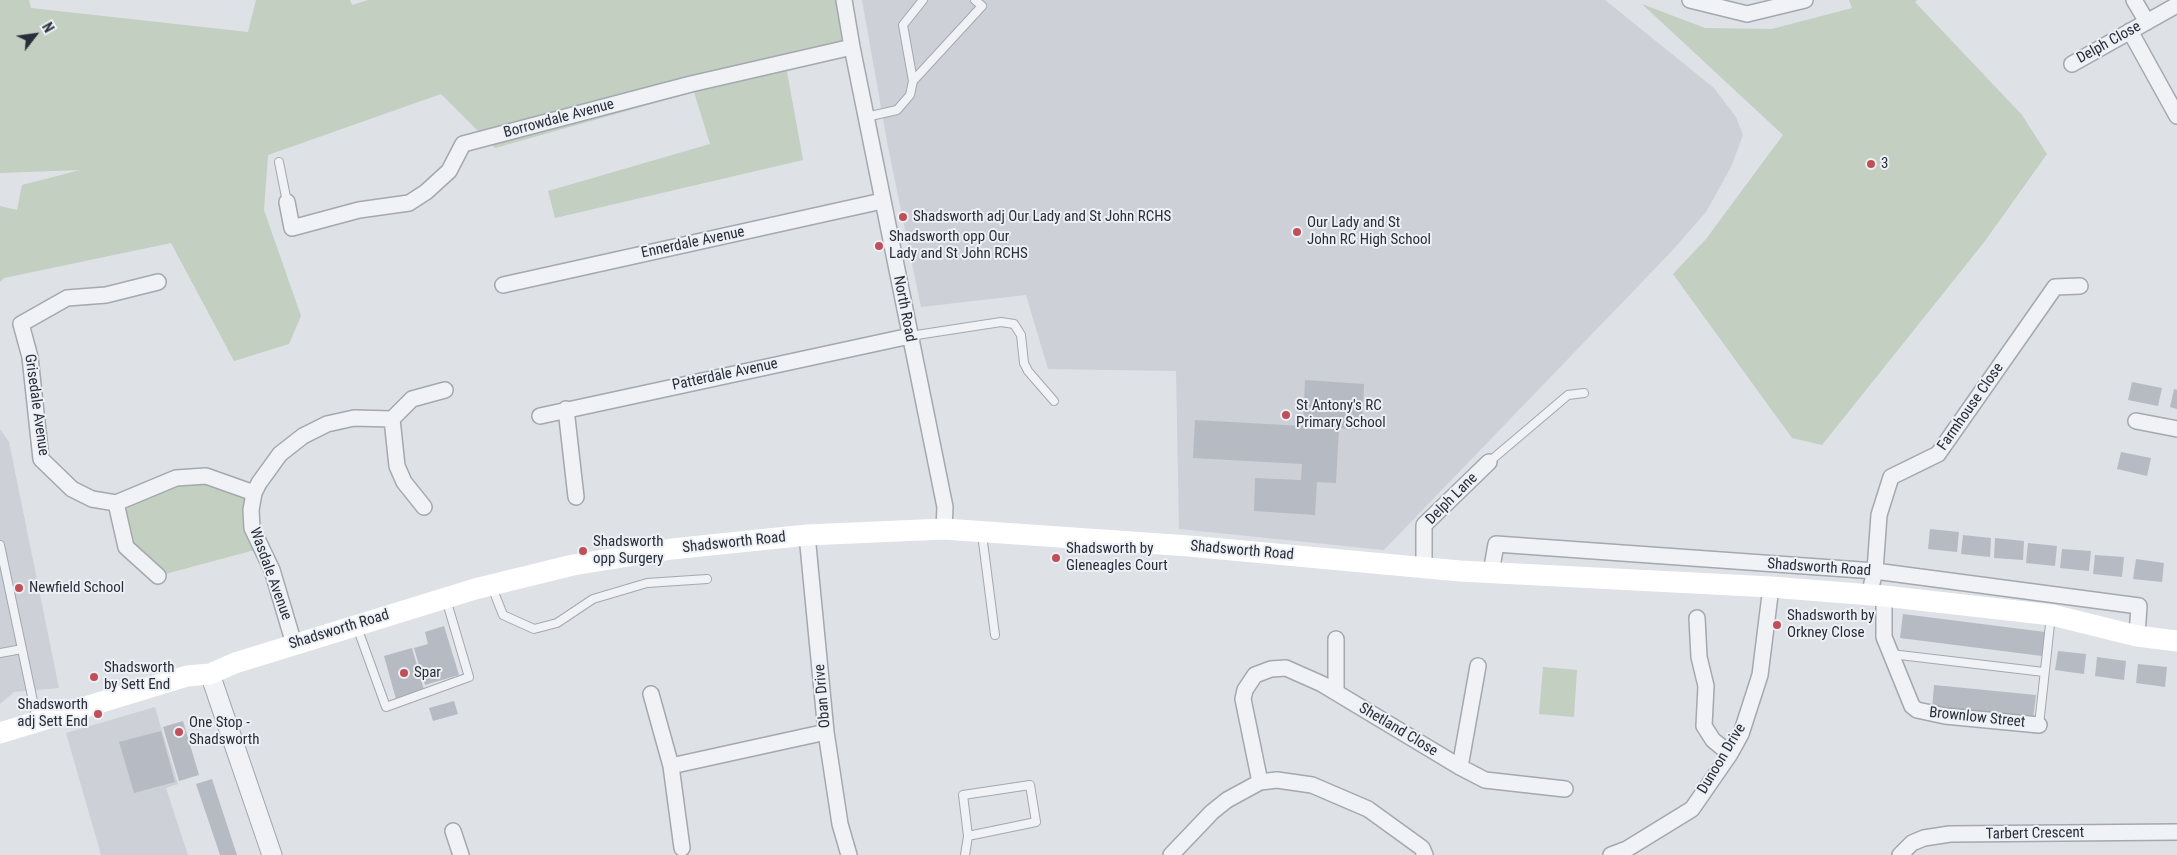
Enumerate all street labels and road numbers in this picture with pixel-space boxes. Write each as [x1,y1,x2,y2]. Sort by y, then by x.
street label: Delph Close [2074,18,2144,68]
street label: Borrowdale Avenue [502,96,616,142]
street label: Ennerdale Avenue [640,223,746,263]
street label: North Road [889,274,919,344]
street label: Grisedale Avenue [20,353,52,457]
street label: Patterdale Avenue [671,355,779,395]
street label: Farmhouse Close [1934,360,2008,454]
street label: Delph Lane [1422,469,1482,529]
street label: Wasdale Avenue [245,525,295,623]
street label: Shadsworth Road [681,529,787,557]
street label: Shadsworth Road [1189,538,1295,564]
street label: Shadsworth Road [1767,555,1871,581]
street label: Shadsworth Road [287,606,391,654]
street label: Oban Drive [811,663,835,729]
street label: Shetland Close [1355,699,1441,761]
street label: Brownlow Street [1928,704,2026,732]
street label: Dunoon Drive [1694,721,1750,797]
street label: Tarbert Crescent [1986,824,2084,844]

